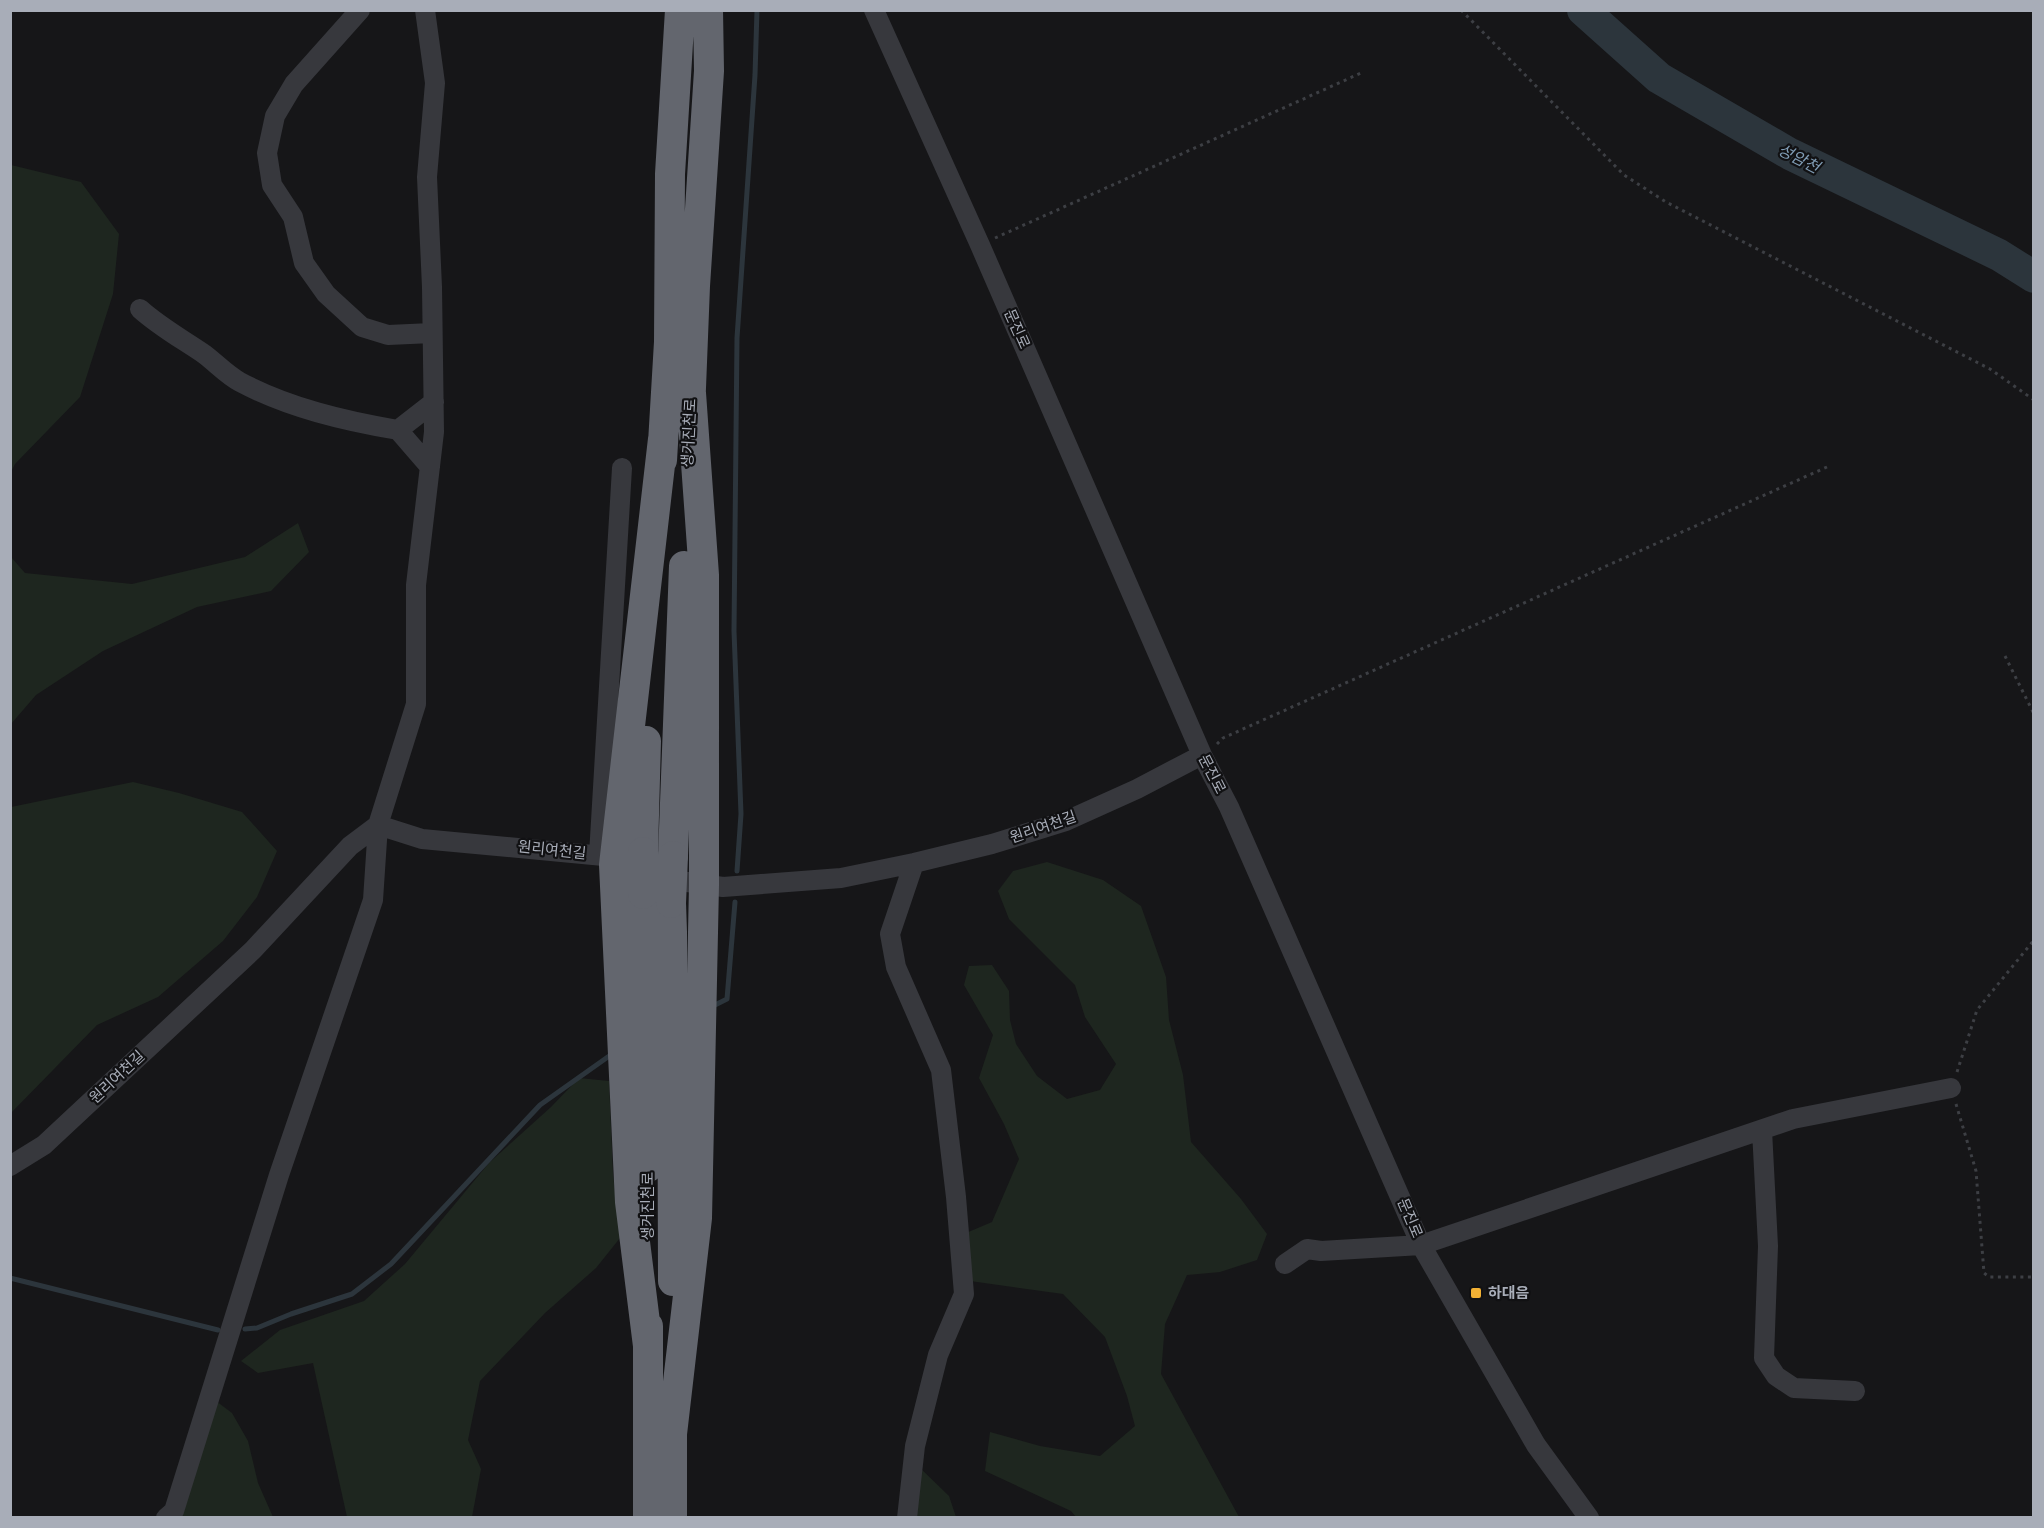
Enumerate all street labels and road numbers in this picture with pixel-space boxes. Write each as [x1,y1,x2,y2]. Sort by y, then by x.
street label: 문진로 [1001,306,1034,351]
street label: 생거진천로 [678,398,699,468]
street label: 문진로 [1195,751,1229,796]
street label: 원리여천길 [1007,807,1078,846]
street label: 원리여천길 [517,837,587,862]
street label: 원리여천길 [86,1047,148,1106]
street label: 생거진천로 [639,1171,656,1241]
street label: 문진로 [1395,1195,1426,1240]

